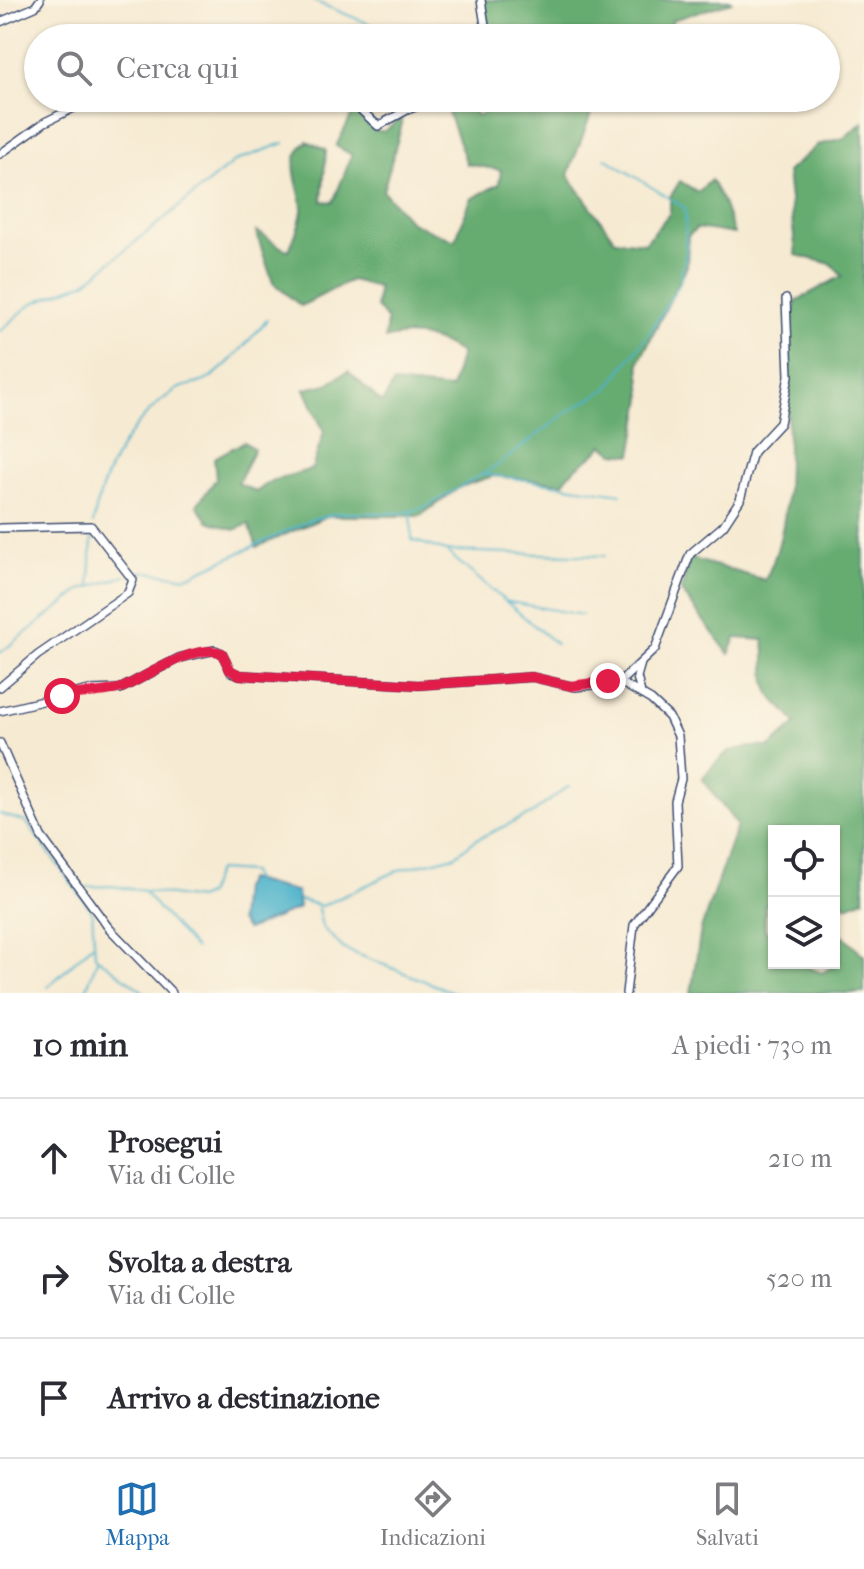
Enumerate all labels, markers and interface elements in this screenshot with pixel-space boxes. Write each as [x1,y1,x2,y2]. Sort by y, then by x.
search box [24,24,840,112]
icon: search [52,46,96,90]
text: Cerca qui [116,51,239,86]
route end [590,663,626,699]
route start [44,678,80,714]
map controls [768,825,840,969]
button: locate [768,825,840,897]
button: layers [768,897,840,969]
text: 10 min [32,1025,128,1065]
text: A piedi · 730 m [672,1030,832,1061]
text: Prosegui [108,1125,222,1160]
icon: ahead [32,1136,76,1180]
text: 210 m [768,1143,832,1174]
text: Via di Colle [108,1160,235,1191]
text: Svolta a destra [108,1245,291,1280]
icon: right [32,1256,76,1300]
text: 520 m [766,1263,832,1294]
text: Via di Colle [108,1280,235,1311]
icon: arrive [32,1376,76,1420]
text: Arrivo a destinazione [108,1381,380,1416]
tab: Mappa [105,1477,170,1551]
tab: Indicazioni [380,1477,486,1551]
tab: Salvati [696,1477,759,1551]

